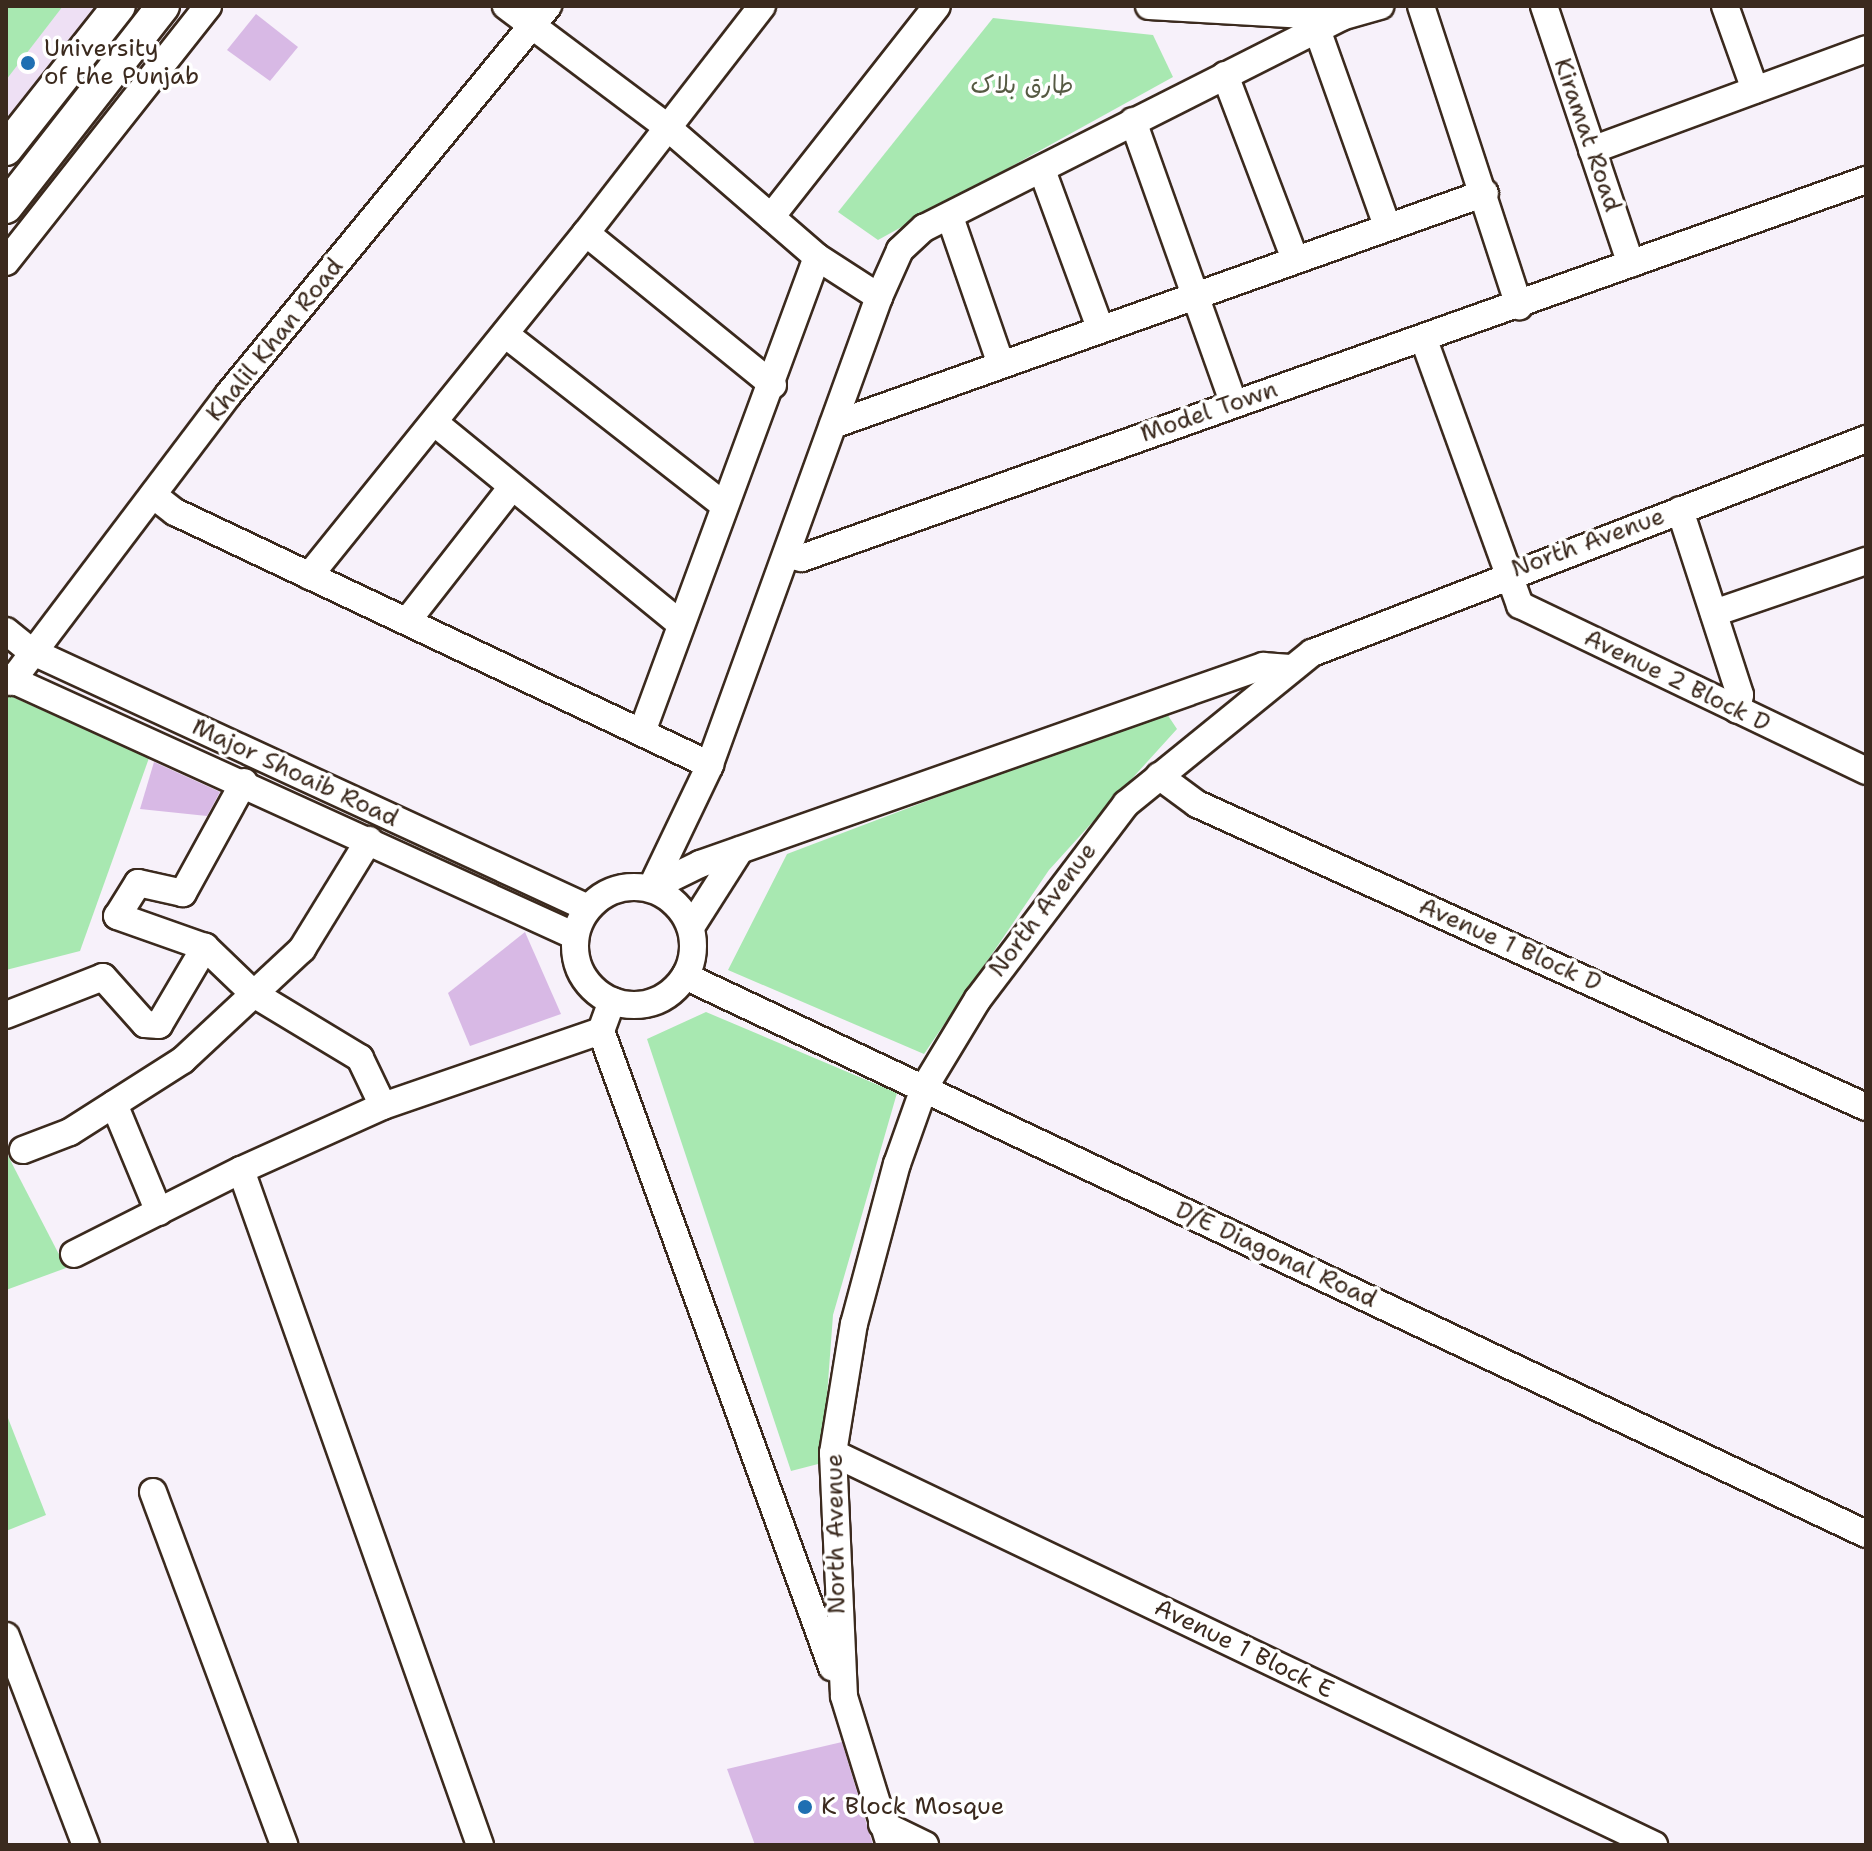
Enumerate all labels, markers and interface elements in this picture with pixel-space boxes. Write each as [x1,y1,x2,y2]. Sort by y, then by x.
place label: University of the Punjab [44,35,199,91]
marker: University of the Punjab [19,54,37,72]
street label: Kiramat Road [1547,54,1627,216]
park label: طارق بلاک [970,72,1074,100]
street label: Khalil Khan Road [200,253,350,427]
street label: Model Town [1137,375,1281,449]
street label: North Avenue [1508,502,1668,584]
street label: Avenue 2 Block D [1579,623,1775,739]
street label: Major Shoaib Road [187,713,403,833]
street label: North Avenue [983,837,1103,983]
street label: Avenue 1 Block D [1414,892,1606,998]
street label: D/E Diagonal Road [1171,1196,1381,1314]
street label: North Avenue [820,1453,852,1615]
street label: Avenue 1 Block E [1150,1593,1338,1705]
place label: K Block Mosque [821,1793,1004,1821]
marker: K Block Mosque [796,1798,814,1816]

